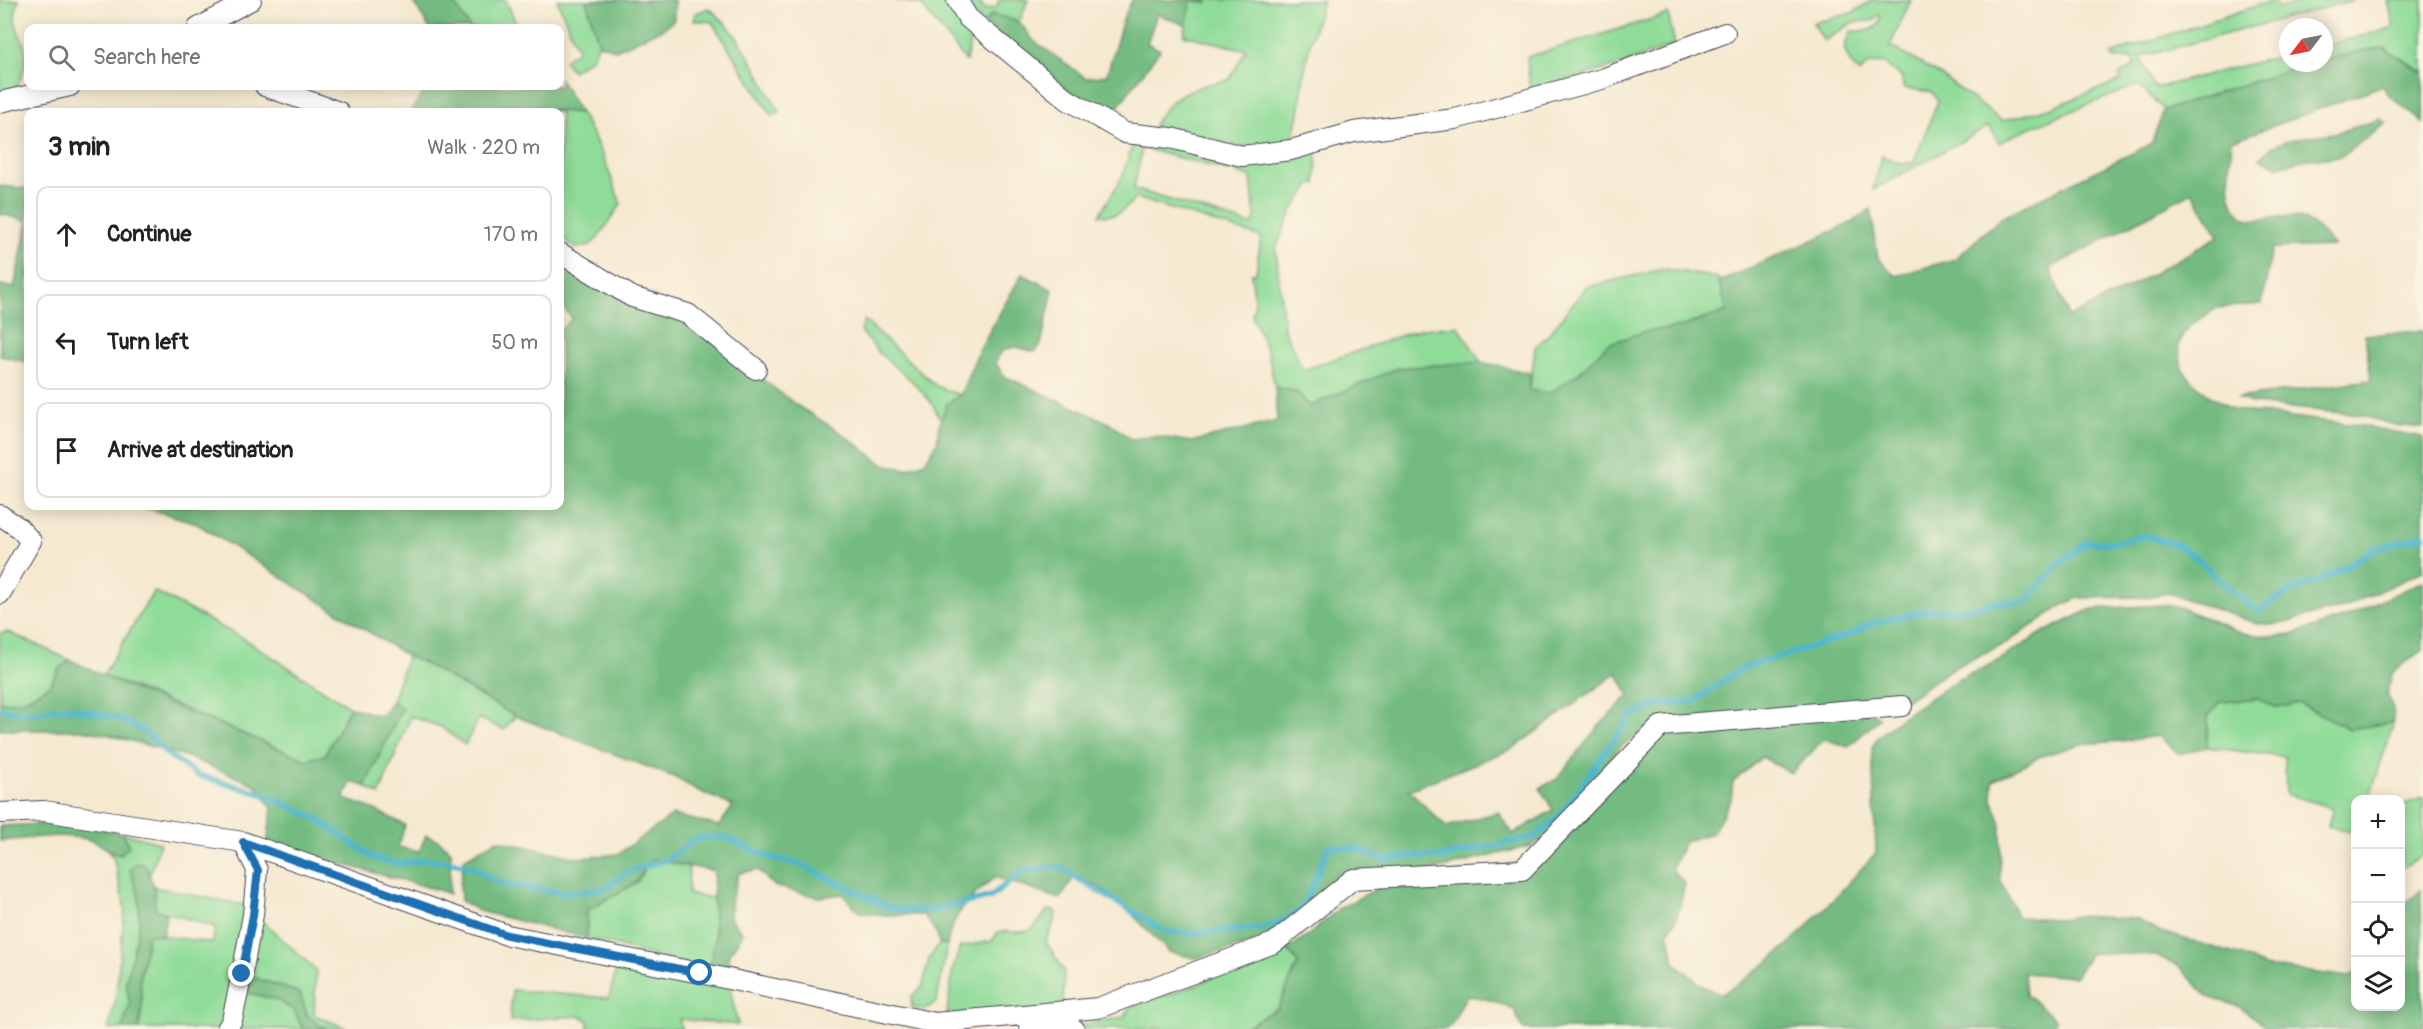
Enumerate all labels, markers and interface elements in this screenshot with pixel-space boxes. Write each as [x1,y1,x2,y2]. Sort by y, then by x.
north arrow [2279,18,2333,72]
search box [24,24,564,90]
icon: search [45,41,78,74]
text: Search here [93,43,200,71]
text: 3 min [48,131,110,163]
text: Walk · 220 m [427,135,540,160]
icon: ahead [50,218,83,251]
text: Continue [107,220,191,248]
text: 170 m [484,222,538,247]
icon: left [50,326,83,359]
text: Turn left [107,328,189,356]
text: 50 m [491,330,538,355]
icon: arrive [50,434,83,467]
text: Arrive at destination [107,436,293,464]
map controls [2351,795,2405,1011]
button: + [2351,795,2405,849]
button: − [2351,849,2405,903]
button: locate [2351,903,2405,957]
button: layers [2351,957,2405,1011]
route start [686,959,712,985]
route end [228,960,254,986]

